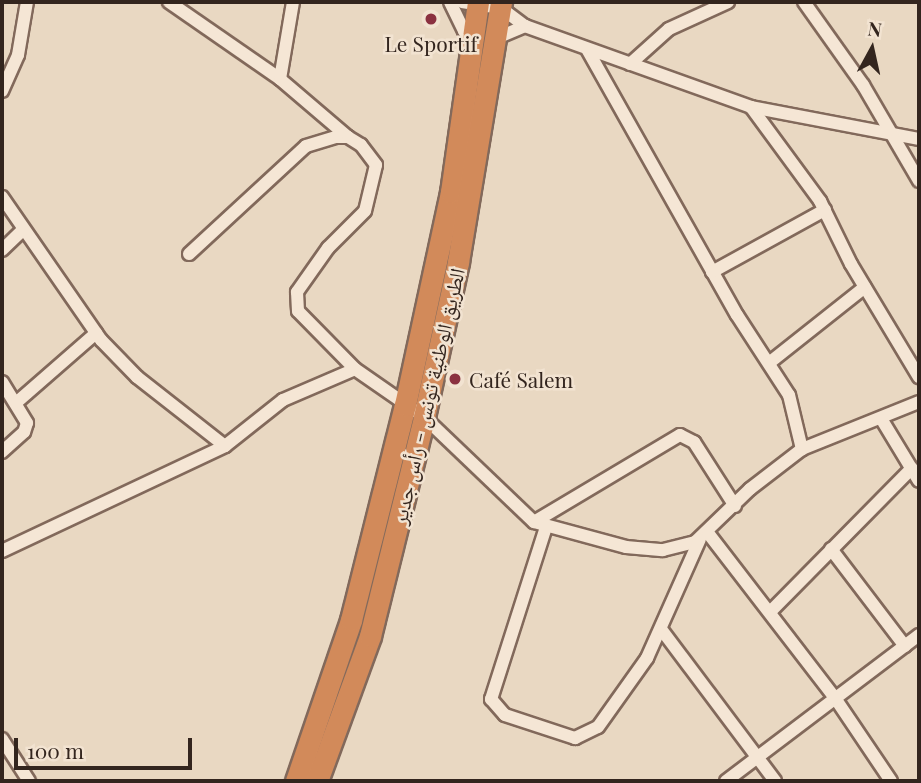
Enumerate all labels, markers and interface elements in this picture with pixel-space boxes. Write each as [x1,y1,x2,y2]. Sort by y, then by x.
marker: Le Sportif [423,11,439,27]
north arrow [837,14,907,84]
text: N [866,14,884,42]
place label: Le Sportif [384,30,478,56]
street label: الطريق الوطنية تونس - رأس جدير [385,265,469,527]
place label: Café Salem [469,366,573,392]
marker: Café Salem [447,371,463,387]
scale bar [18,724,196,768]
text: 100 m [27,736,84,764]

